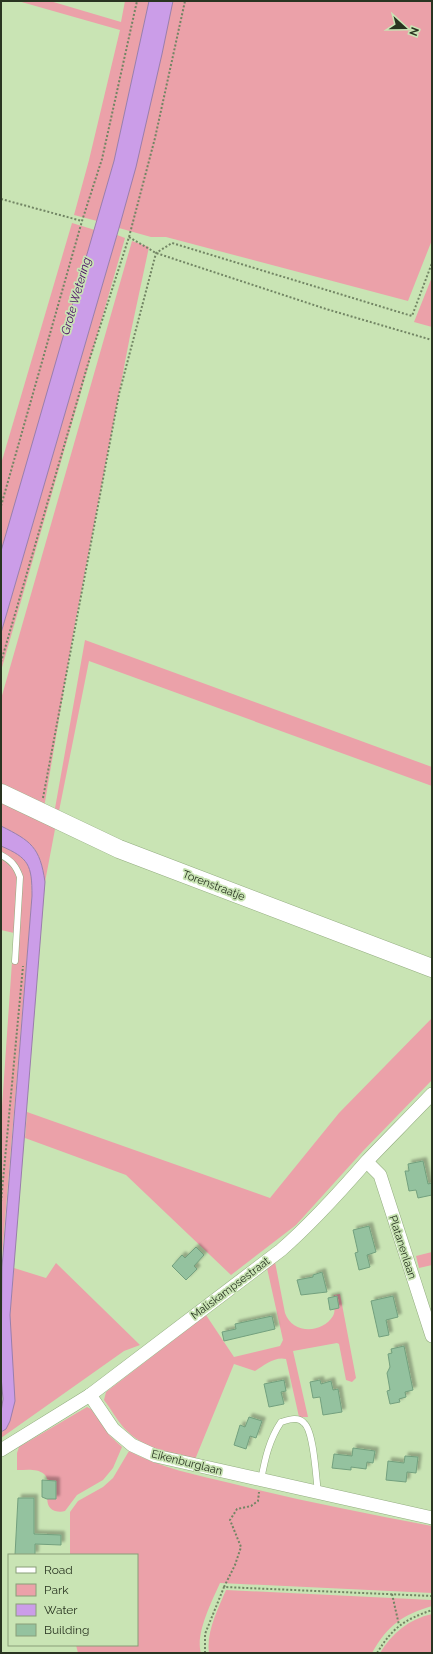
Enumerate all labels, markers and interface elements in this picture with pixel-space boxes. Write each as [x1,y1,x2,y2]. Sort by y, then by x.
north arrow [385,8,425,48]
text: N [406,25,421,38]
water label: Grote Wetering [58,256,94,336]
street label: Torenstraatje [181,868,247,904]
street label: Platanenlaan [386,1214,419,1281]
street label: Maliskampsestraat [188,1254,272,1322]
street label: Eikenburglaan [150,1447,224,1478]
legend [8,1554,138,1646]
text: Road [44,1563,73,1577]
text: Park [44,1583,69,1597]
text: Water [44,1603,78,1617]
text: Building [44,1623,90,1637]

